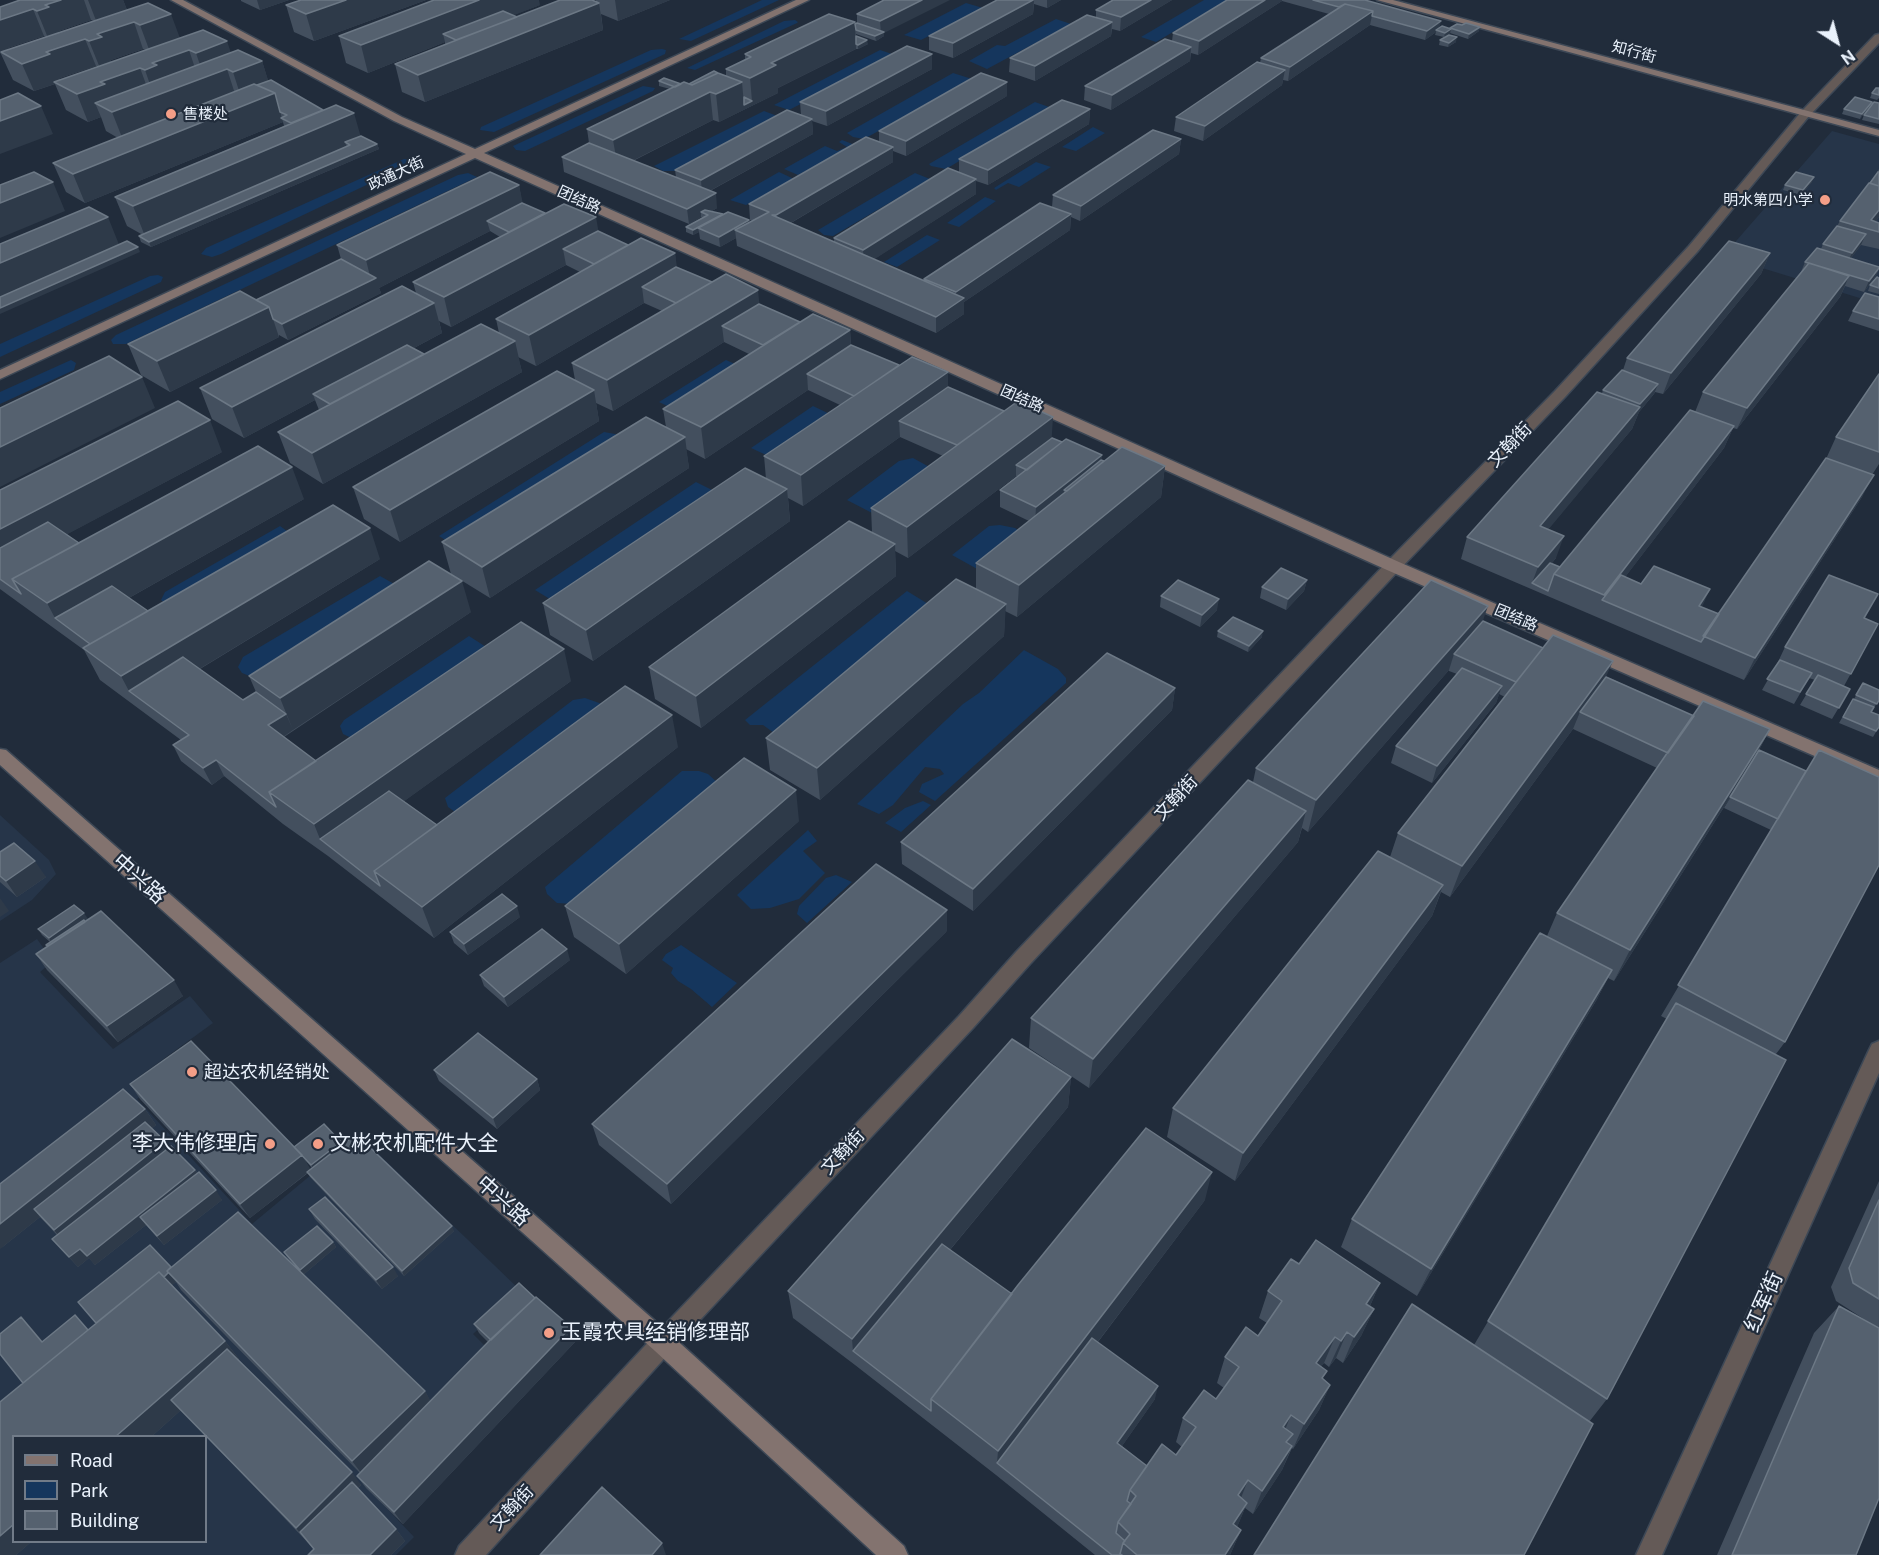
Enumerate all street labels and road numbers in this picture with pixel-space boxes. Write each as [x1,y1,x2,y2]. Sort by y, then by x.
street label: 知行街 [1610,37,1658,67]
street label: 政通大街 [365,153,427,195]
street label: 团结路 [555,183,603,217]
street label: 团结路 [998,382,1046,416]
street label: 文翰街 [1483,418,1537,472]
street label: 团结路 [1492,601,1540,635]
street label: 文翰街 [1150,771,1202,825]
street label: 中兴路 [107,849,171,909]
street label: 文翰街 [817,1125,869,1179]
street label: 中兴路 [471,1171,535,1231]
street label: 红军街 [1740,1268,1788,1336]
street label: 文翰街 [486,1481,538,1535]

